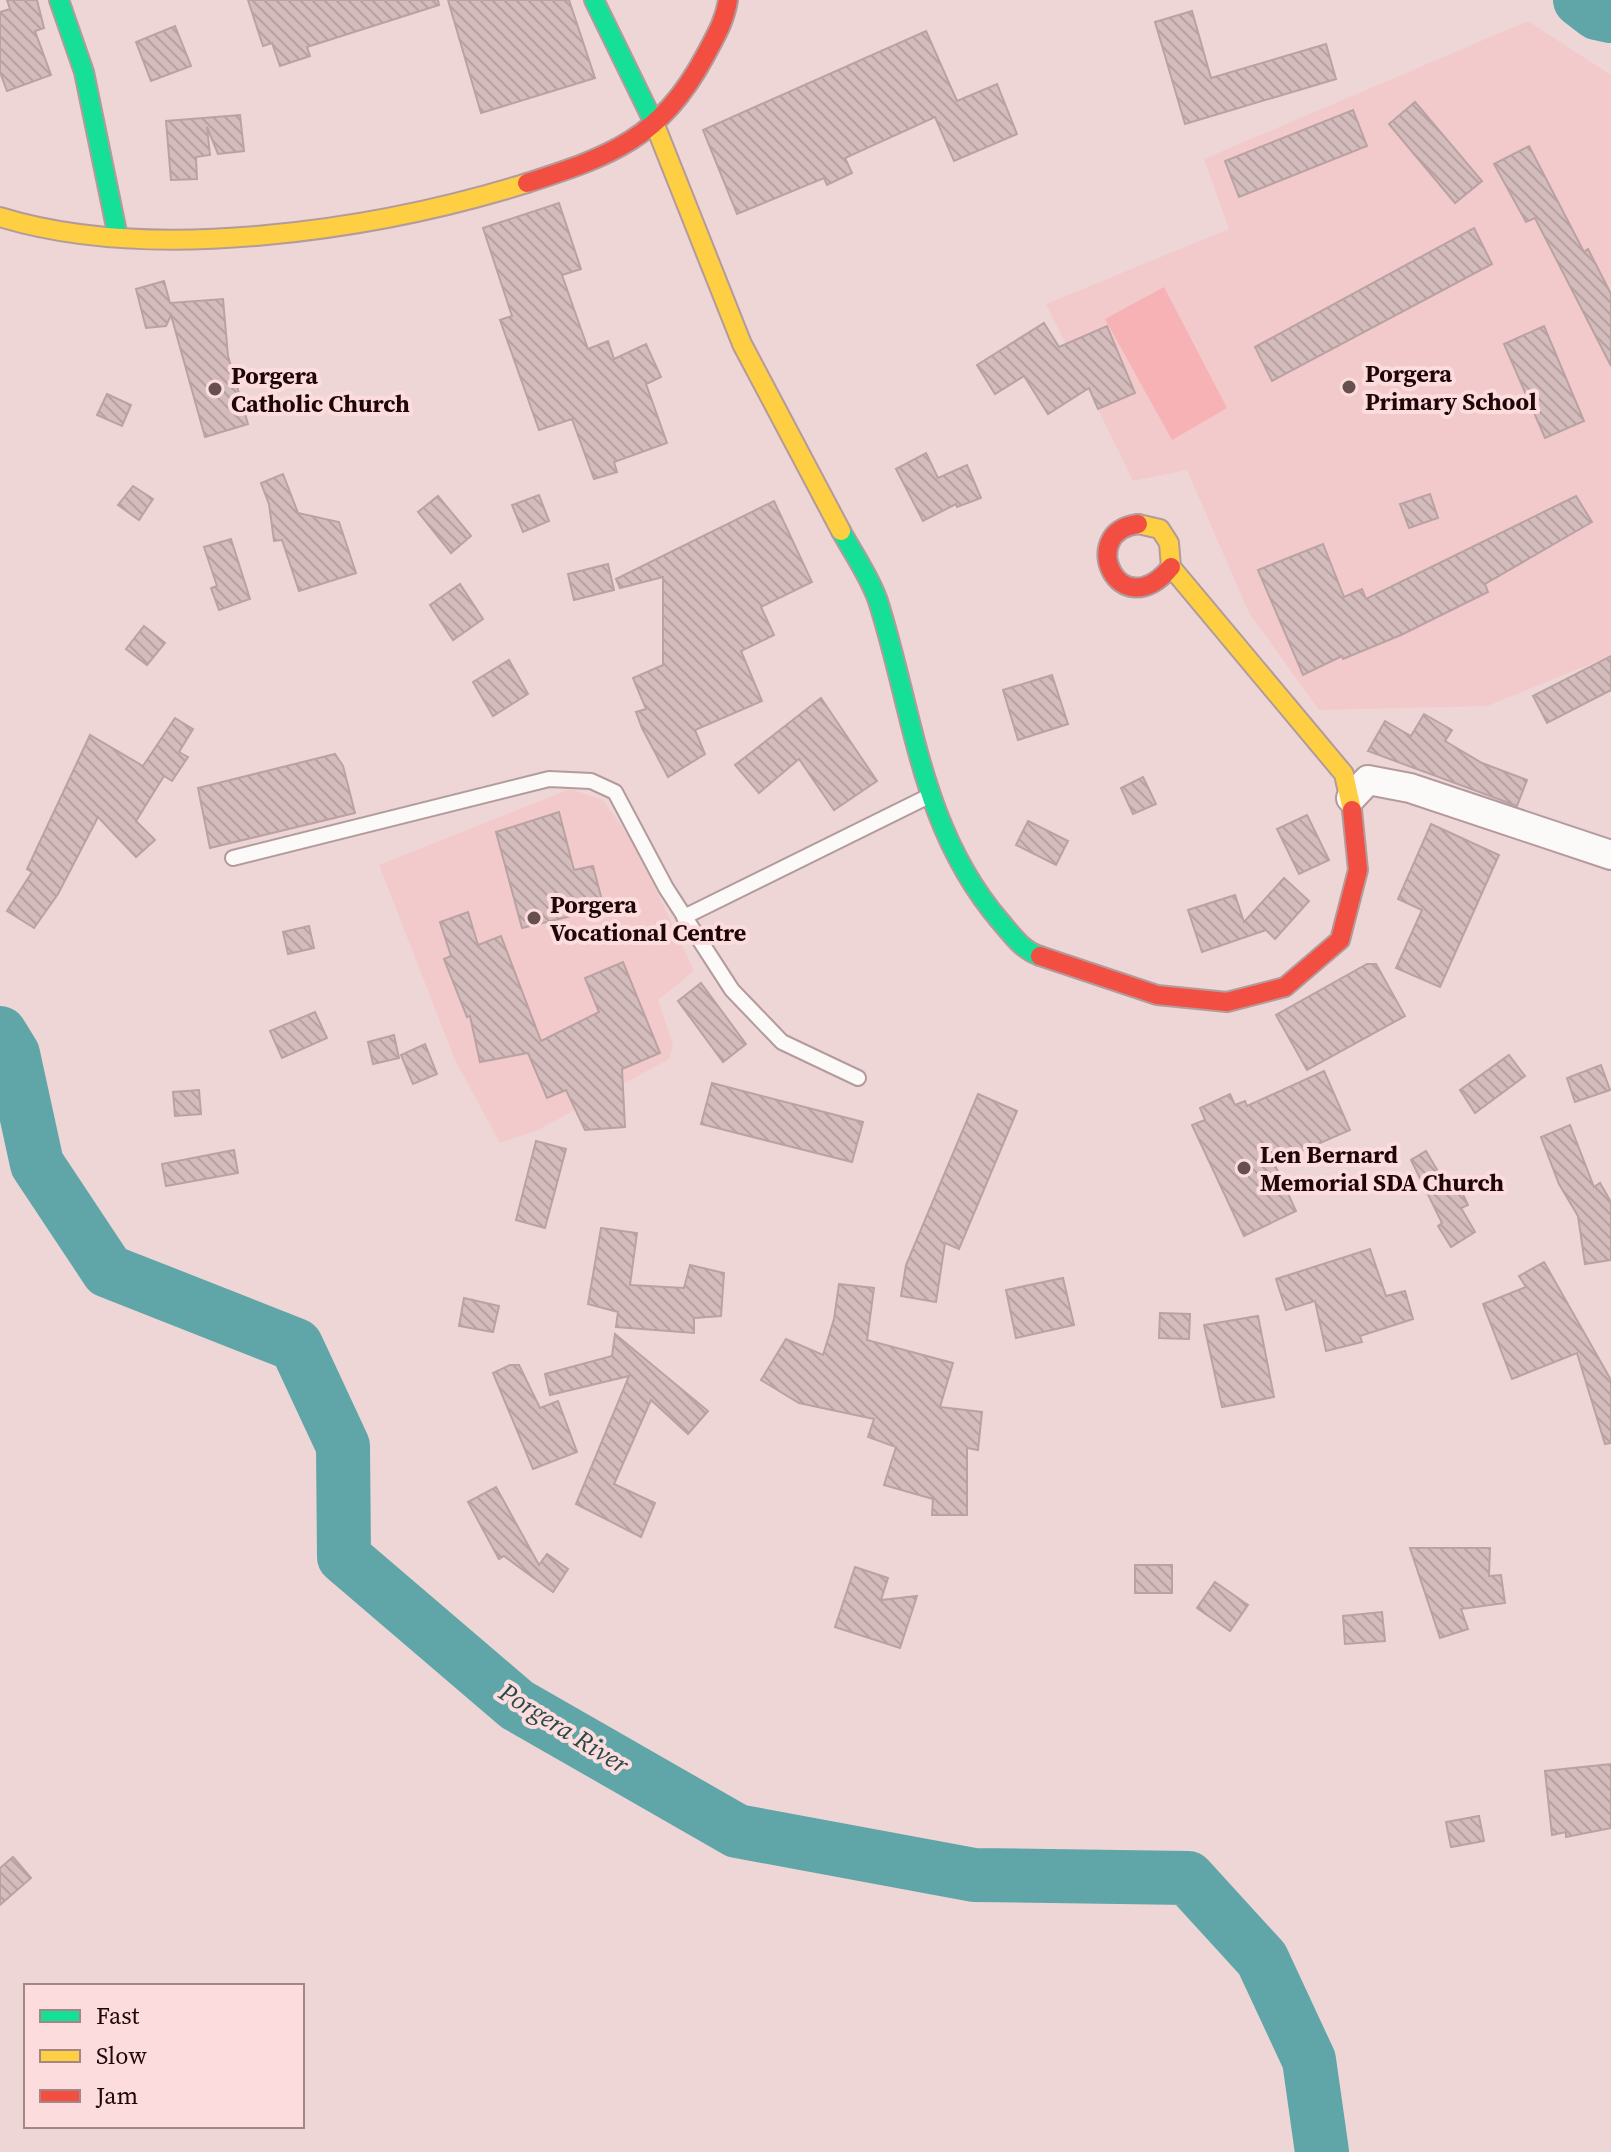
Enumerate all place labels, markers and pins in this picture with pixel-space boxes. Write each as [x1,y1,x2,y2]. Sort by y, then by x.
place label: Porgera Primary School [1365,357,1537,418]
place label: Porgera Catholic Church [231,359,410,420]
marker: Porgera Primary School [1340,378,1358,396]
marker: Porgera Catholic Church [206,380,224,398]
place label: Porgera Vocational Centre [550,888,746,949]
marker: Porgera Vocational Centre [525,909,543,927]
place label: Len Bernard Memorial SDA Church [1260,1138,1504,1199]
marker: Len Bernard Memorial SDA Church [1235,1159,1253,1177]

